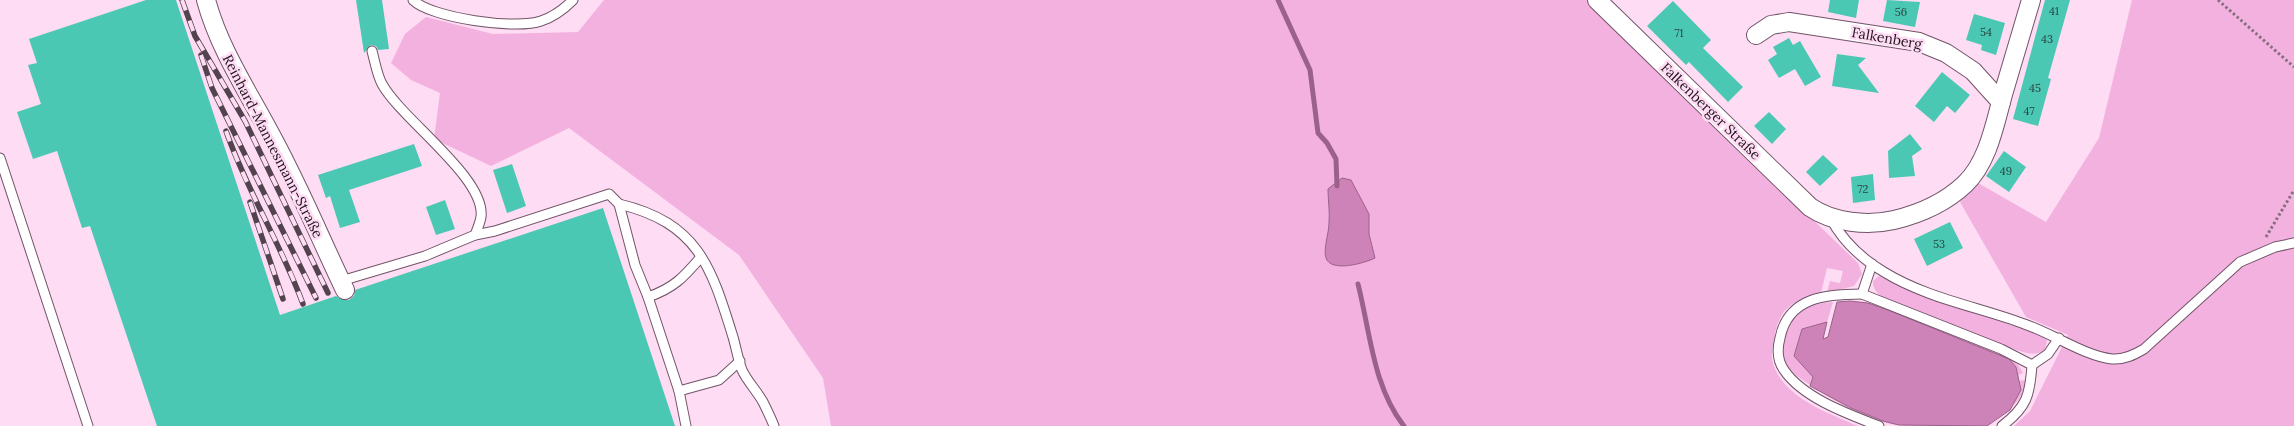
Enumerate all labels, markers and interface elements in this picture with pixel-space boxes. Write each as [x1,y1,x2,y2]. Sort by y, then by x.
house number: 41 [2049,4,2059,18]
house number: 56 [1895,5,1907,19]
street label: Falkenberg [1850,23,1924,53]
house number: 54 [1980,25,1992,39]
house number: 71 [1674,26,1684,40]
house number: 43 [2041,32,2053,46]
street label: Reinhard-Mannesmann-Straße [219,51,327,241]
street label: Falkenberger Straße [1657,59,1765,164]
house number: 45 [2029,81,2041,95]
house number: 47 [2023,104,2035,118]
house number: 49 [2000,164,2012,178]
house number: 72 [1858,182,1869,196]
house number: 53 [1933,237,1945,251]

